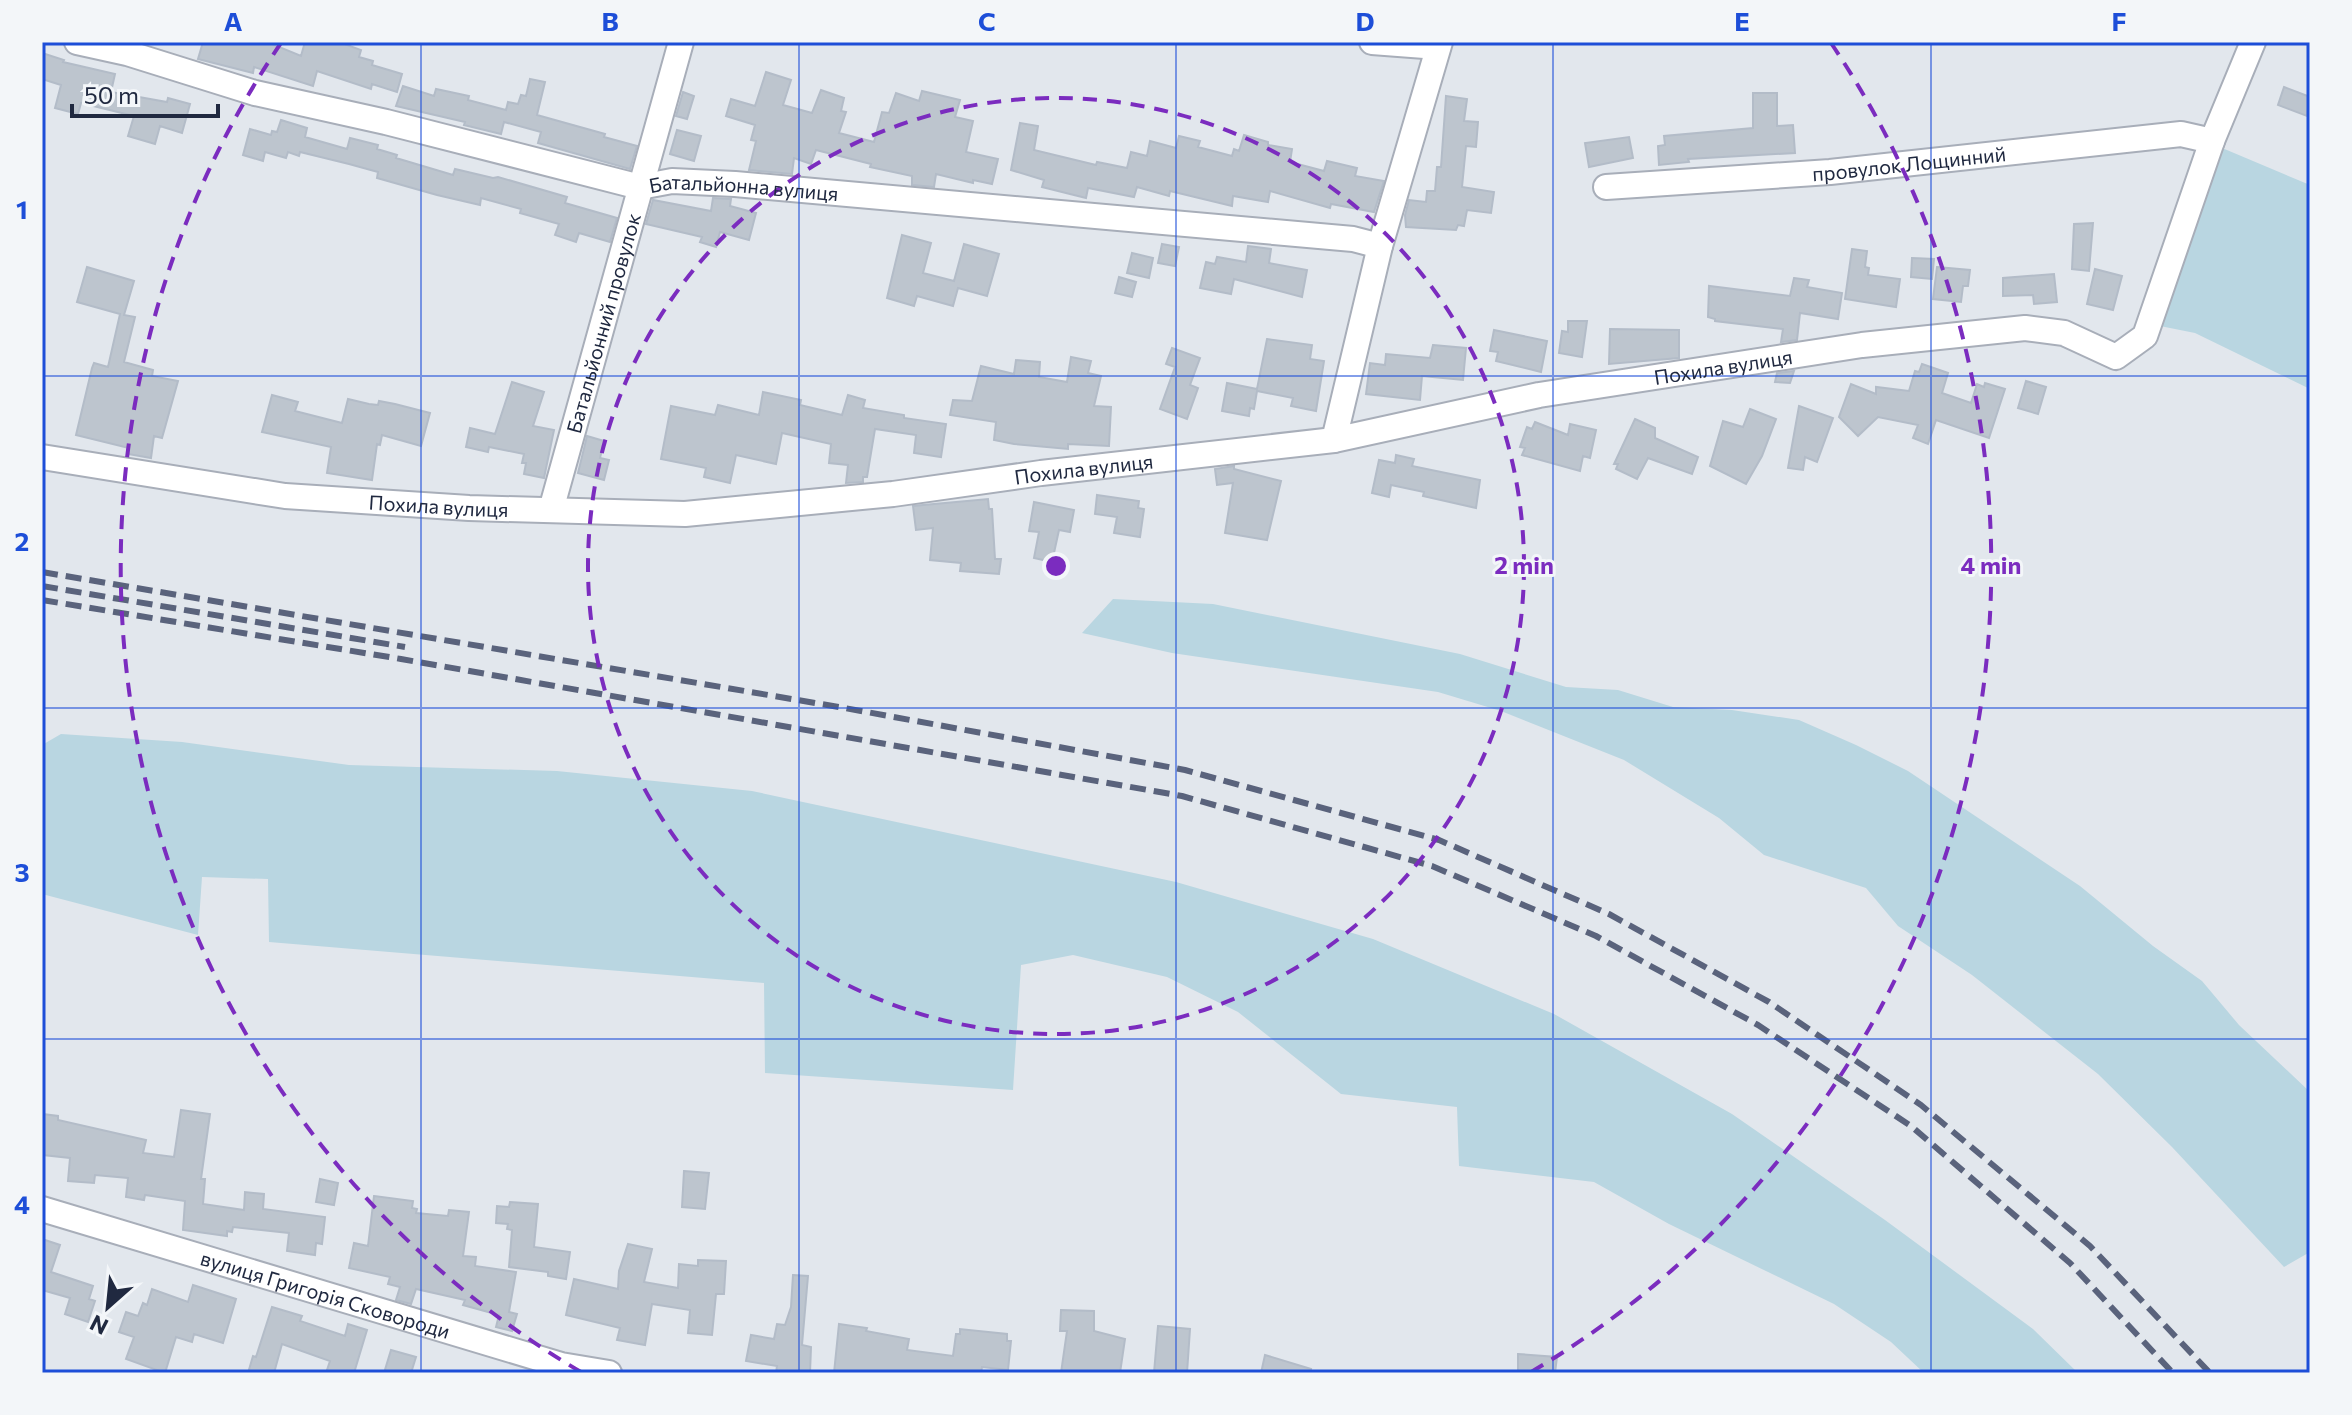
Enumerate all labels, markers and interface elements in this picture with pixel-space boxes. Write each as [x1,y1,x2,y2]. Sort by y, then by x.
text: A [224,5,243,36]
text: B [601,5,619,36]
text: C [978,5,996,36]
text: D [1355,5,1375,36]
text: E [1734,5,1750,36]
text: F [2111,5,2127,36]
scale bar [72,68,218,118]
text: 50 m [84,80,139,109]
street label: провулок Лощинний [1811,141,2007,185]
street label: Батальйонна вулиця [647,169,840,205]
text: 1 [16,193,28,224]
street label: Батальйонний провулок [561,210,645,436]
street label: Похила вулиця [1652,344,1794,389]
street label: Похила вулиця [1013,448,1155,489]
street label: Похила вулиця [368,489,509,521]
text: 2 [15,525,29,556]
text: 2 min [1494,550,1554,579]
text: 4 min [1961,550,2021,579]
centre of rings [1042,552,1070,580]
text: 3 [14,856,30,887]
text: 4 [14,1188,30,1219]
street label: вулиця Григорія Сковороди [198,1245,453,1343]
north arrow [68,1267,148,1347]
text: N [85,1309,112,1341]

